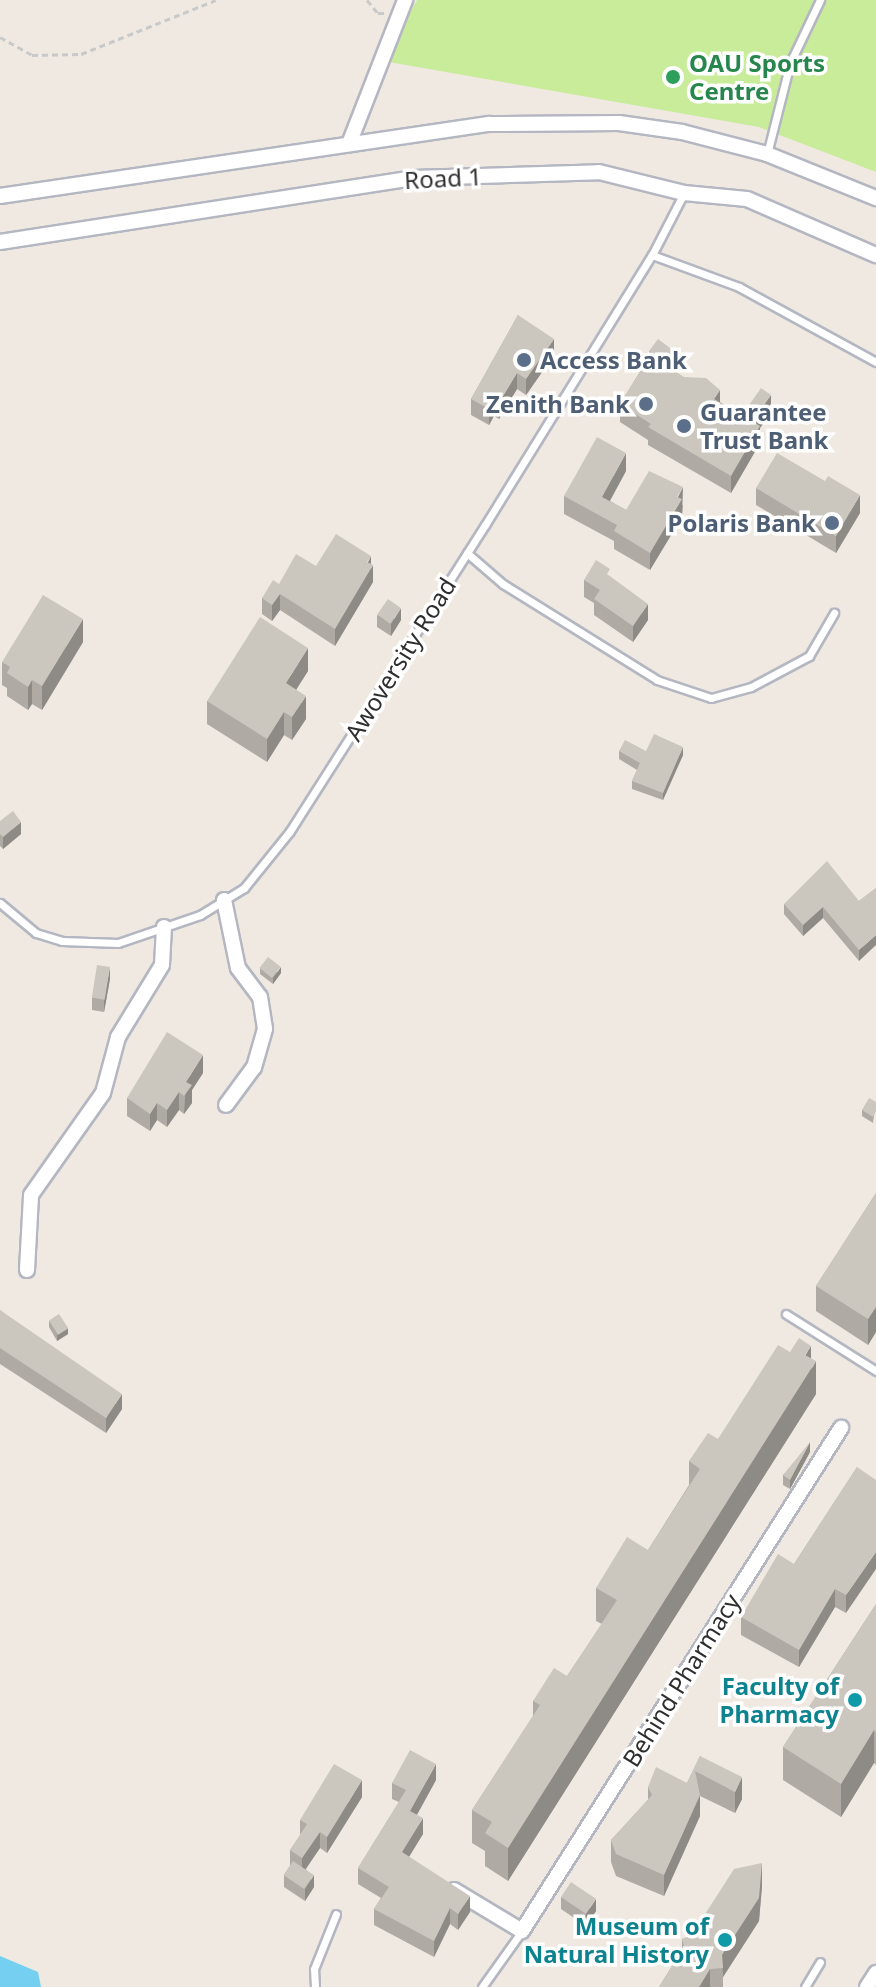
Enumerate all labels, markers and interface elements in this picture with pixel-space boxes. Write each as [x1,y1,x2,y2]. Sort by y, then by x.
place label: OAU Sports Centre [689,49,825,105]
marker: OAU Sports Centre [664,68,682,86]
street label: Road 1 [403,162,483,194]
place label: Access Bank [540,346,687,374]
marker: Access Bank [515,351,533,369]
place label: Zenith Bank [486,390,630,418]
marker: Zenith Bank [637,395,655,413]
place label: Guarantee Trust Bank [700,398,828,454]
marker: Guarantee Trust Bank [675,417,693,435]
place label: Polaris Bank [668,509,816,537]
marker: Polaris Bank [823,514,841,532]
street label: Awoversity Road [338,572,462,746]
street label: Behind Pharmacy [616,1588,746,1772]
place label: Faculty of Pharmacy [720,1672,839,1728]
marker: Faculty of Pharmacy [846,1691,864,1709]
place label: Museum of Natural History [524,1912,709,1968]
marker: Museum of Natural History [716,1931,734,1949]

